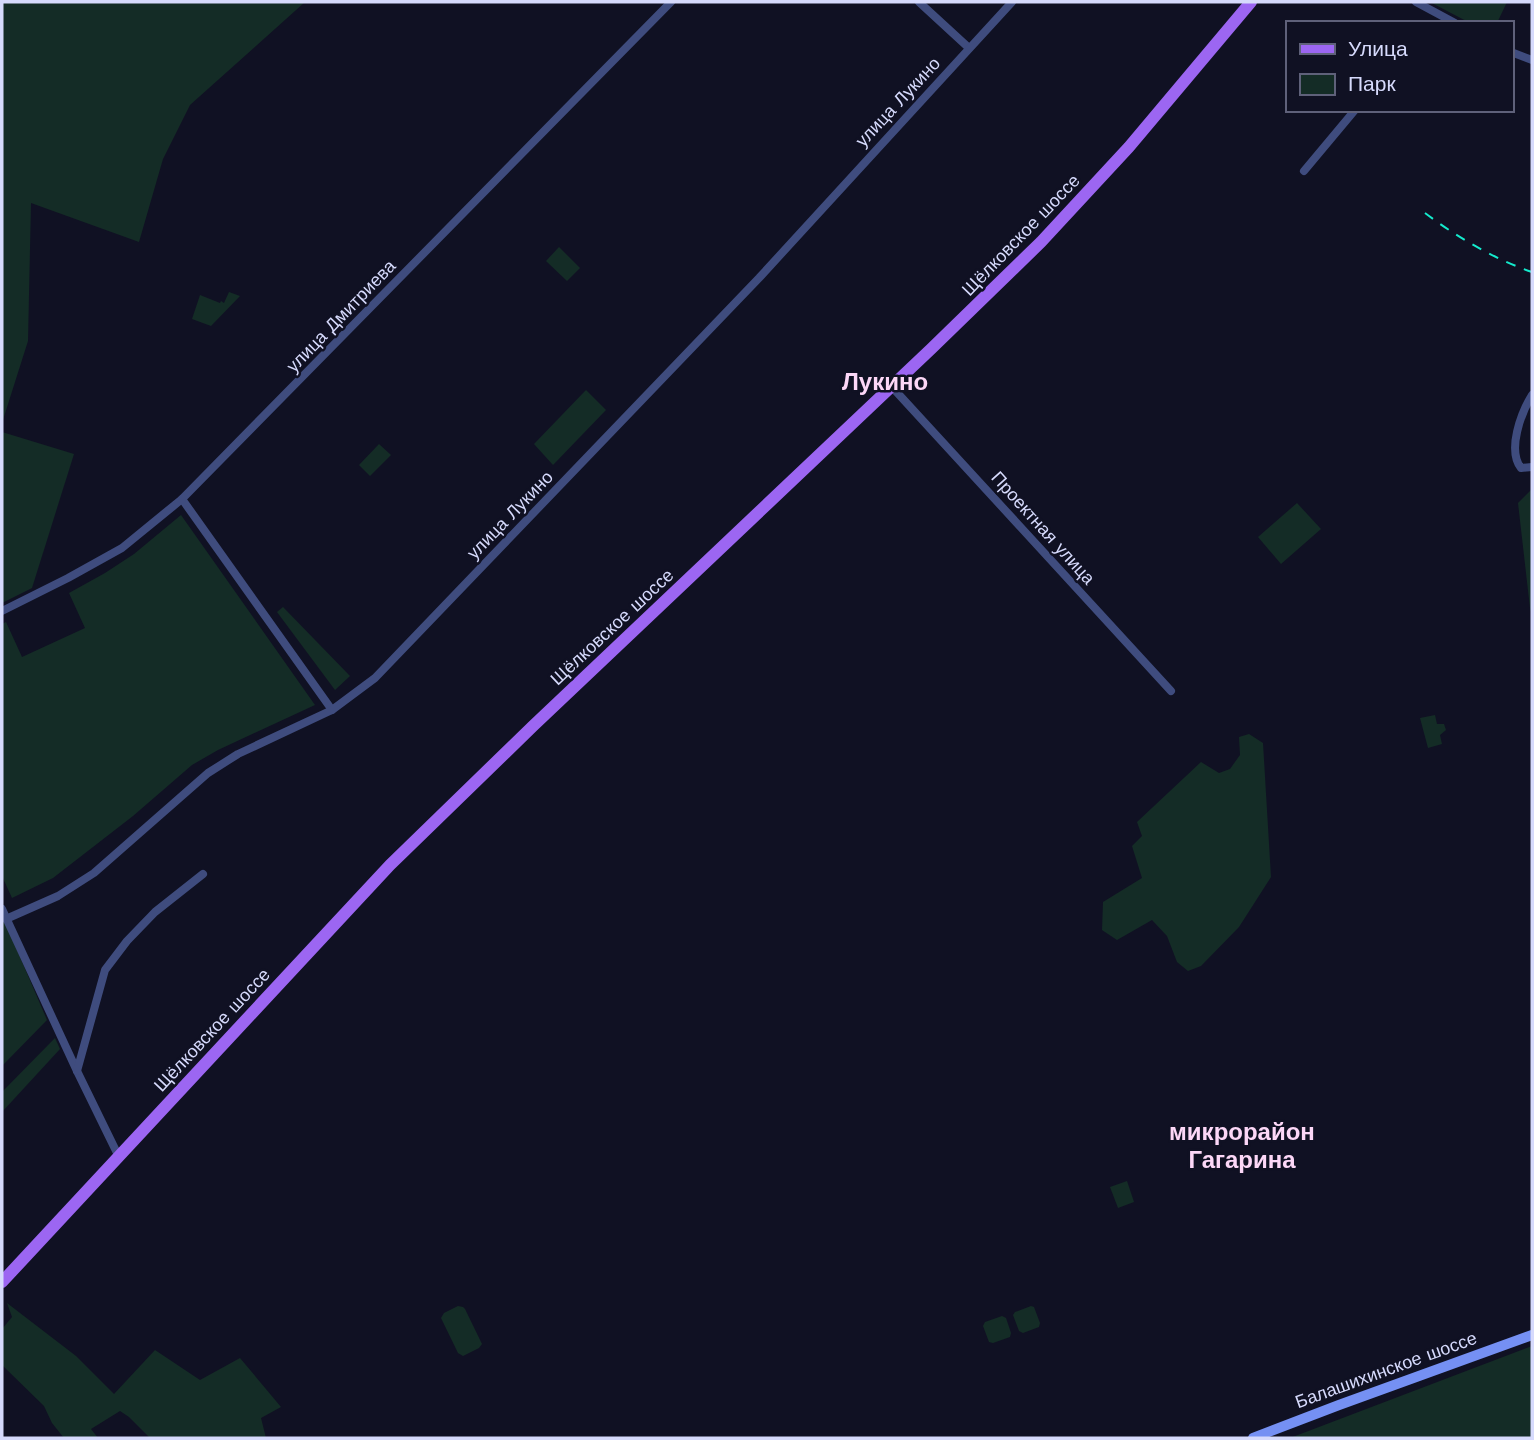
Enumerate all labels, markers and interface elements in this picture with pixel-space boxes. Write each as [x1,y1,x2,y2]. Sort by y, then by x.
legend [1286,21,1513,112]
text: Улица [1348,36,1408,61]
street label: улица Лукино [851,53,944,151]
text: Парк [1348,71,1396,96]
street label: Щёлковское шоссе [957,170,1084,300]
street label: улица Дмитриева [282,254,400,376]
district label: Лукино [842,368,928,396]
street label: улица Лукино [462,466,557,563]
street label: Проектная улица [987,467,1100,589]
street label: Щёлковское шоссе [546,564,678,689]
street label: Щёлковское шоссе [149,964,274,1096]
district label: микрорайон Гагарина [1169,1118,1315,1174]
street label: Балашихинское шоссе [1292,1327,1479,1412]

